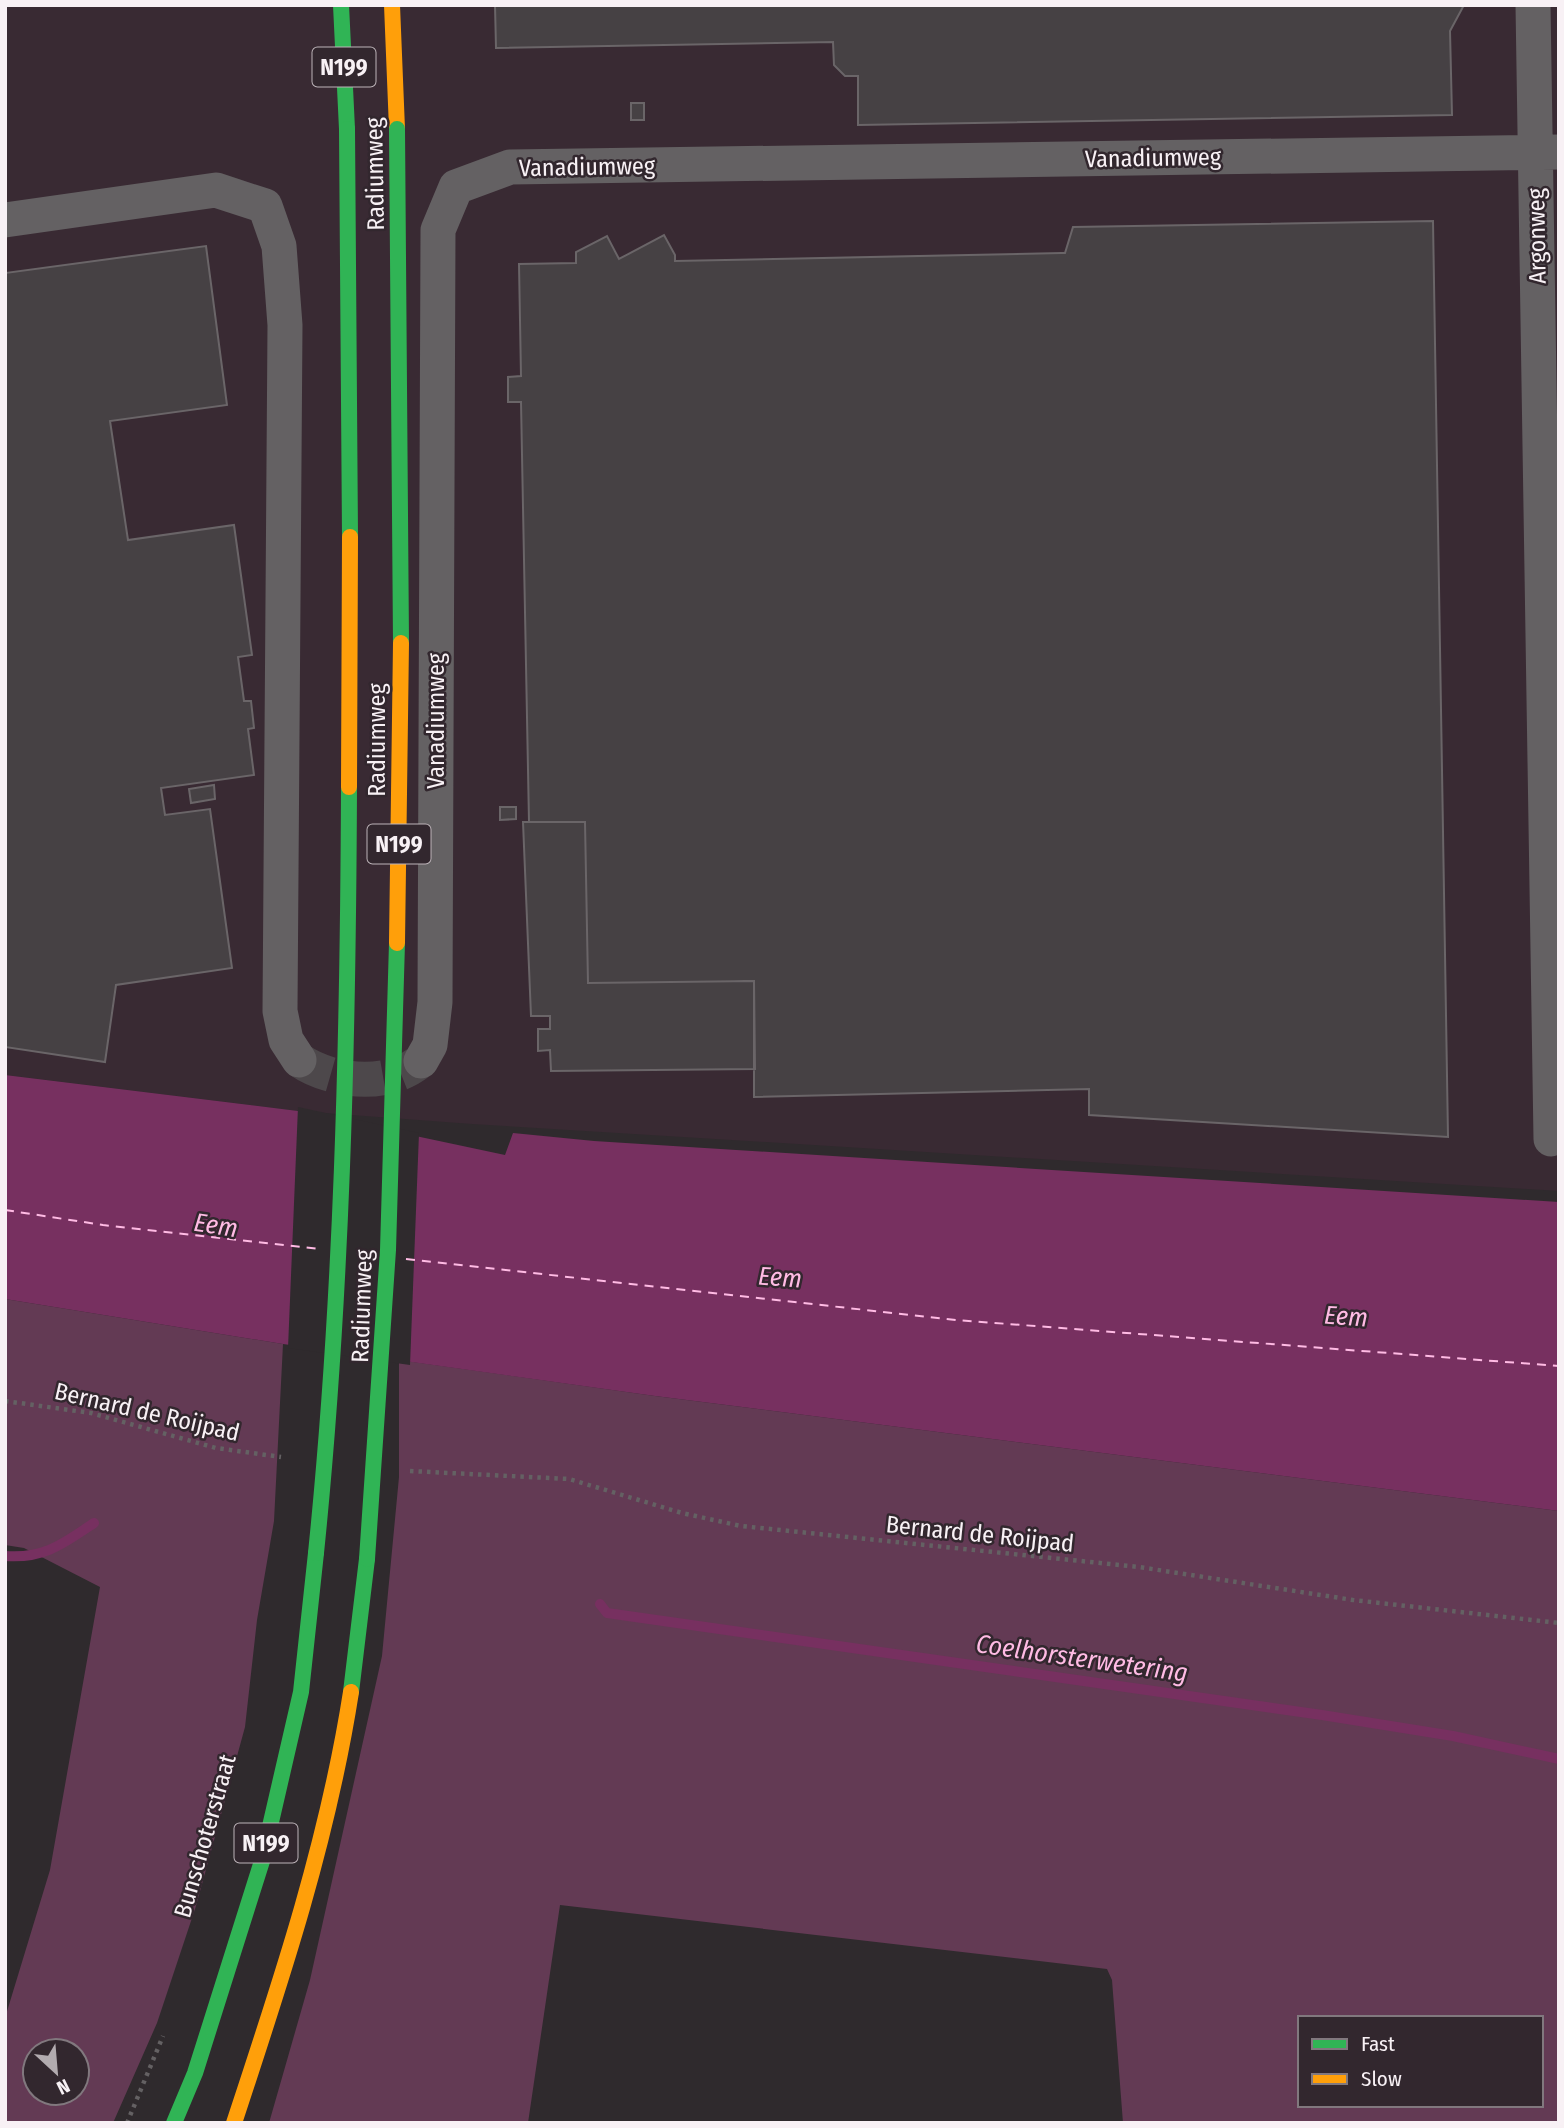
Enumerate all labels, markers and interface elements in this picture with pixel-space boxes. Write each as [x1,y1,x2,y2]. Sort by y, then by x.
road number: N199 [312,48,376,86]
street label: Radiumweg [360,116,390,231]
street label: Vanadiumweg [1085,143,1222,173]
street label: Vanadiumweg [519,152,656,182]
street label: Argonweg [1522,187,1552,284]
street label: Vanadiumweg [422,652,450,789]
street label: Radiumweg [363,683,391,797]
road number: N199 [368,824,430,864]
water label: Eem [192,1207,240,1244]
street label: Radiumweg [346,1248,378,1363]
water label: Eem [757,1261,803,1294]
water label: Eem [1323,1300,1369,1333]
street label: Bernard de Roijpad [52,1377,242,1447]
street label: Bernard de Roijpad [885,1510,1075,1558]
water label: Coelhorsterwetering [974,1628,1190,1689]
street label: Bunschoterstraat [168,1751,242,1921]
road number: N199 [234,1824,298,1862]
legend [1298,2016,1543,2107]
text: Fast [1361,2031,1395,2057]
north arrow [21,2037,91,2107]
text: Slow [1361,2066,1402,2092]
text: N [53,2074,73,2100]

